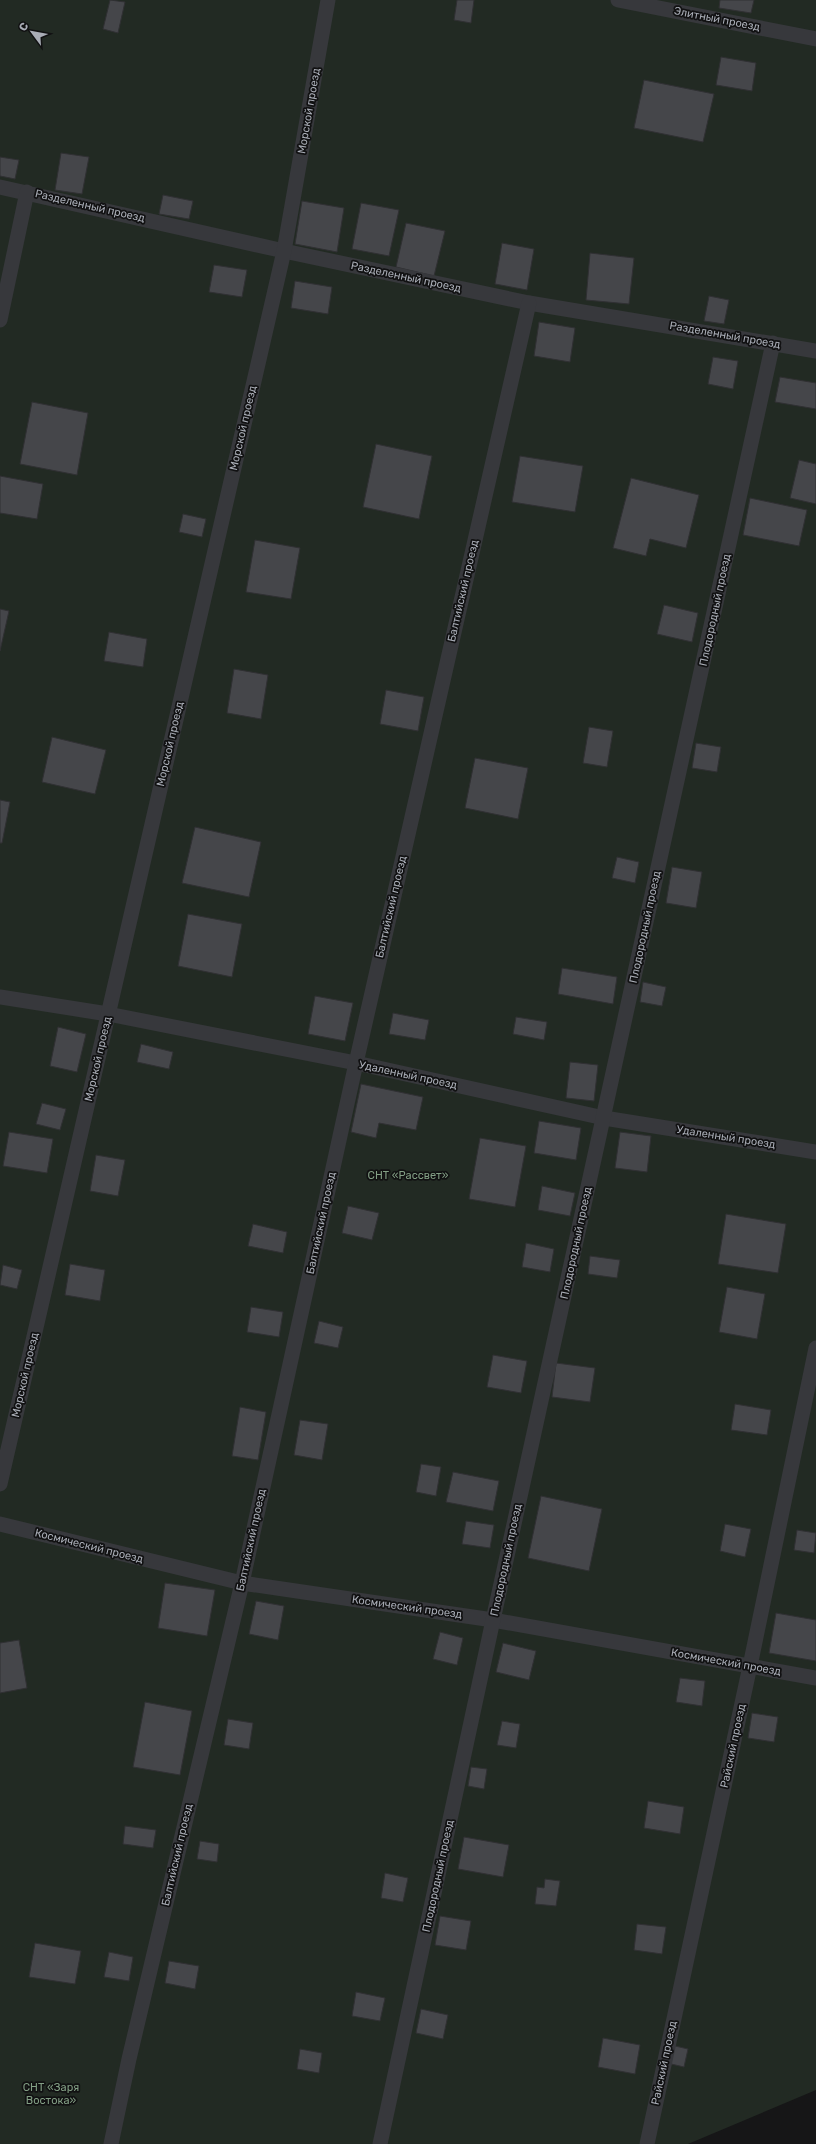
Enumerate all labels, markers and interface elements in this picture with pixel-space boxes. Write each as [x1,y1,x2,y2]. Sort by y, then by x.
street label: Элитный проезд [673,4,761,34]
north arrow [12,12,52,52]
text: С [16,20,32,34]
street label: Морской проезд [295,67,323,155]
street label: Разделенный проезд [34,187,147,225]
street label: Разделенный проезд [350,259,463,295]
street label: Разделенный проезд [669,319,782,351]
street label: Морской проезд [227,384,259,472]
street label: Балтийский проезд [445,538,481,643]
street label: Плодородный проезд [697,552,733,667]
street label: Морской проезд [154,700,186,788]
street label: Балтийский проезд [373,854,409,959]
street label: Плодородный проезд [627,869,663,984]
street label: Морской проезд [82,1015,114,1103]
street label: Удаленный проезд [358,1058,459,1092]
street label: Удаленный проезд [676,1123,777,1151]
park label: СНТ «Рассвет» [368,1169,449,1182]
street label: Балтийский проезд [304,1170,338,1275]
street label: Плодородный проезд [558,1185,594,1300]
street label: Морской проезд [9,1331,41,1419]
street label: Балтийский проезд [234,1487,268,1592]
street label: Плодородный проезд [488,1502,524,1617]
street label: Космический проезд [33,1526,145,1566]
street label: Космический проезд [351,1593,463,1621]
street label: Космический проезд [670,1646,782,1678]
street label: Райский проезд [718,1702,748,1789]
street label: Балтийский проезд [159,1802,195,1907]
street label: Плодородный проезд [420,1818,456,1933]
street label: Райский проезд [649,2019,679,2106]
park label: СНТ «Заря Востока» [23,2081,79,2107]

